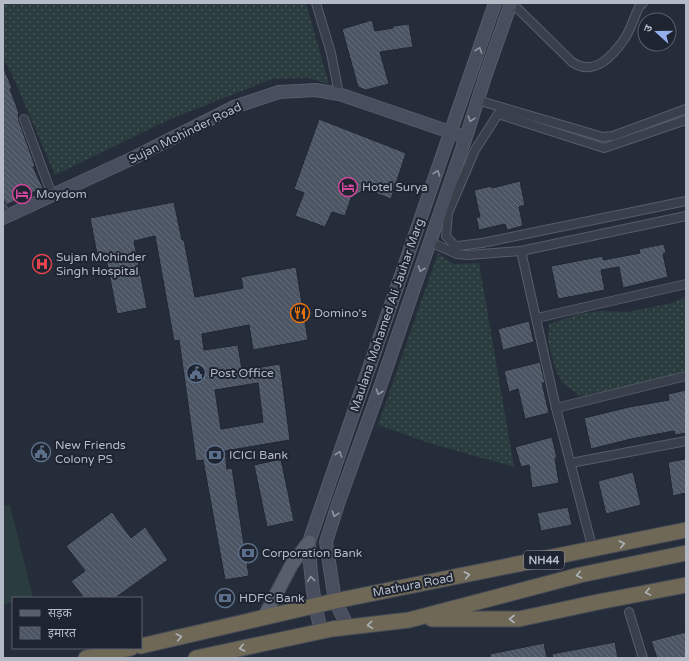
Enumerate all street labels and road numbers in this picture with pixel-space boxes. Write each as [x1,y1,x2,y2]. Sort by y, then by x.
street label: Sujan Mohinder Road [126,100,244,166]
street label: Maulana Mohamed Ali Jauhar Marg [347,217,427,413]
road number: NH44 [524,551,564,569]
street label: Mathura Road [371,570,455,600]

